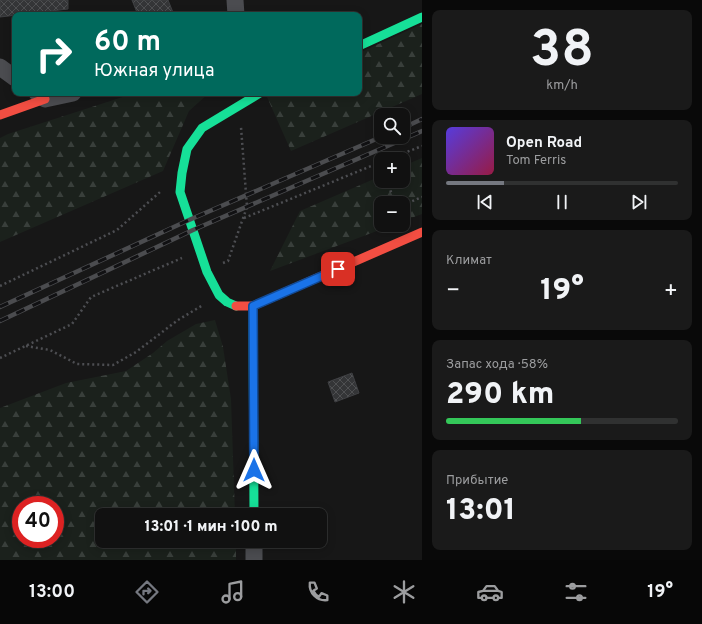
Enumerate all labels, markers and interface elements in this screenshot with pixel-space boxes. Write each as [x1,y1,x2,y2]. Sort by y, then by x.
text: 38 [530,19,594,85]
text: 60 m [94,25,161,61]
icon: right [28,28,80,80]
text: Южная улица [94,60,214,83]
text: km/h [546,78,578,94]
map controls [374,108,410,232]
button: search [374,108,410,144]
text: Open Road [506,134,582,153]
button: + [374,152,410,188]
text: Tom Ferris [506,153,566,169]
icon: previous [474,191,496,213]
icon: pause [551,191,573,213]
icon: next [628,191,650,213]
button: − [374,196,410,232]
pin [321,252,355,286]
text: Климат [446,253,492,269]
icon: arrive [327,258,349,280]
text: 19° [540,273,584,310]
text: − [446,278,460,305]
text: + [664,278,678,305]
text: Запас хода · 58% [446,357,548,373]
text: 290 km [446,377,554,414]
position arrow [233,449,275,491]
text: Прибытие [446,473,508,489]
text: 13:01 [446,493,516,530]
speed limit sign: 40 [12,496,64,548]
text: 13:01 · 1 мин · 100 m [144,518,278,537]
icon: directions [133,578,161,606]
icon: music [219,578,247,606]
icon: phone [304,578,332,606]
icon: climate [390,578,418,606]
icon: car [476,578,504,606]
icon: filters [562,578,590,606]
text: 13:00 [29,581,75,604]
text: 19° [647,581,673,604]

